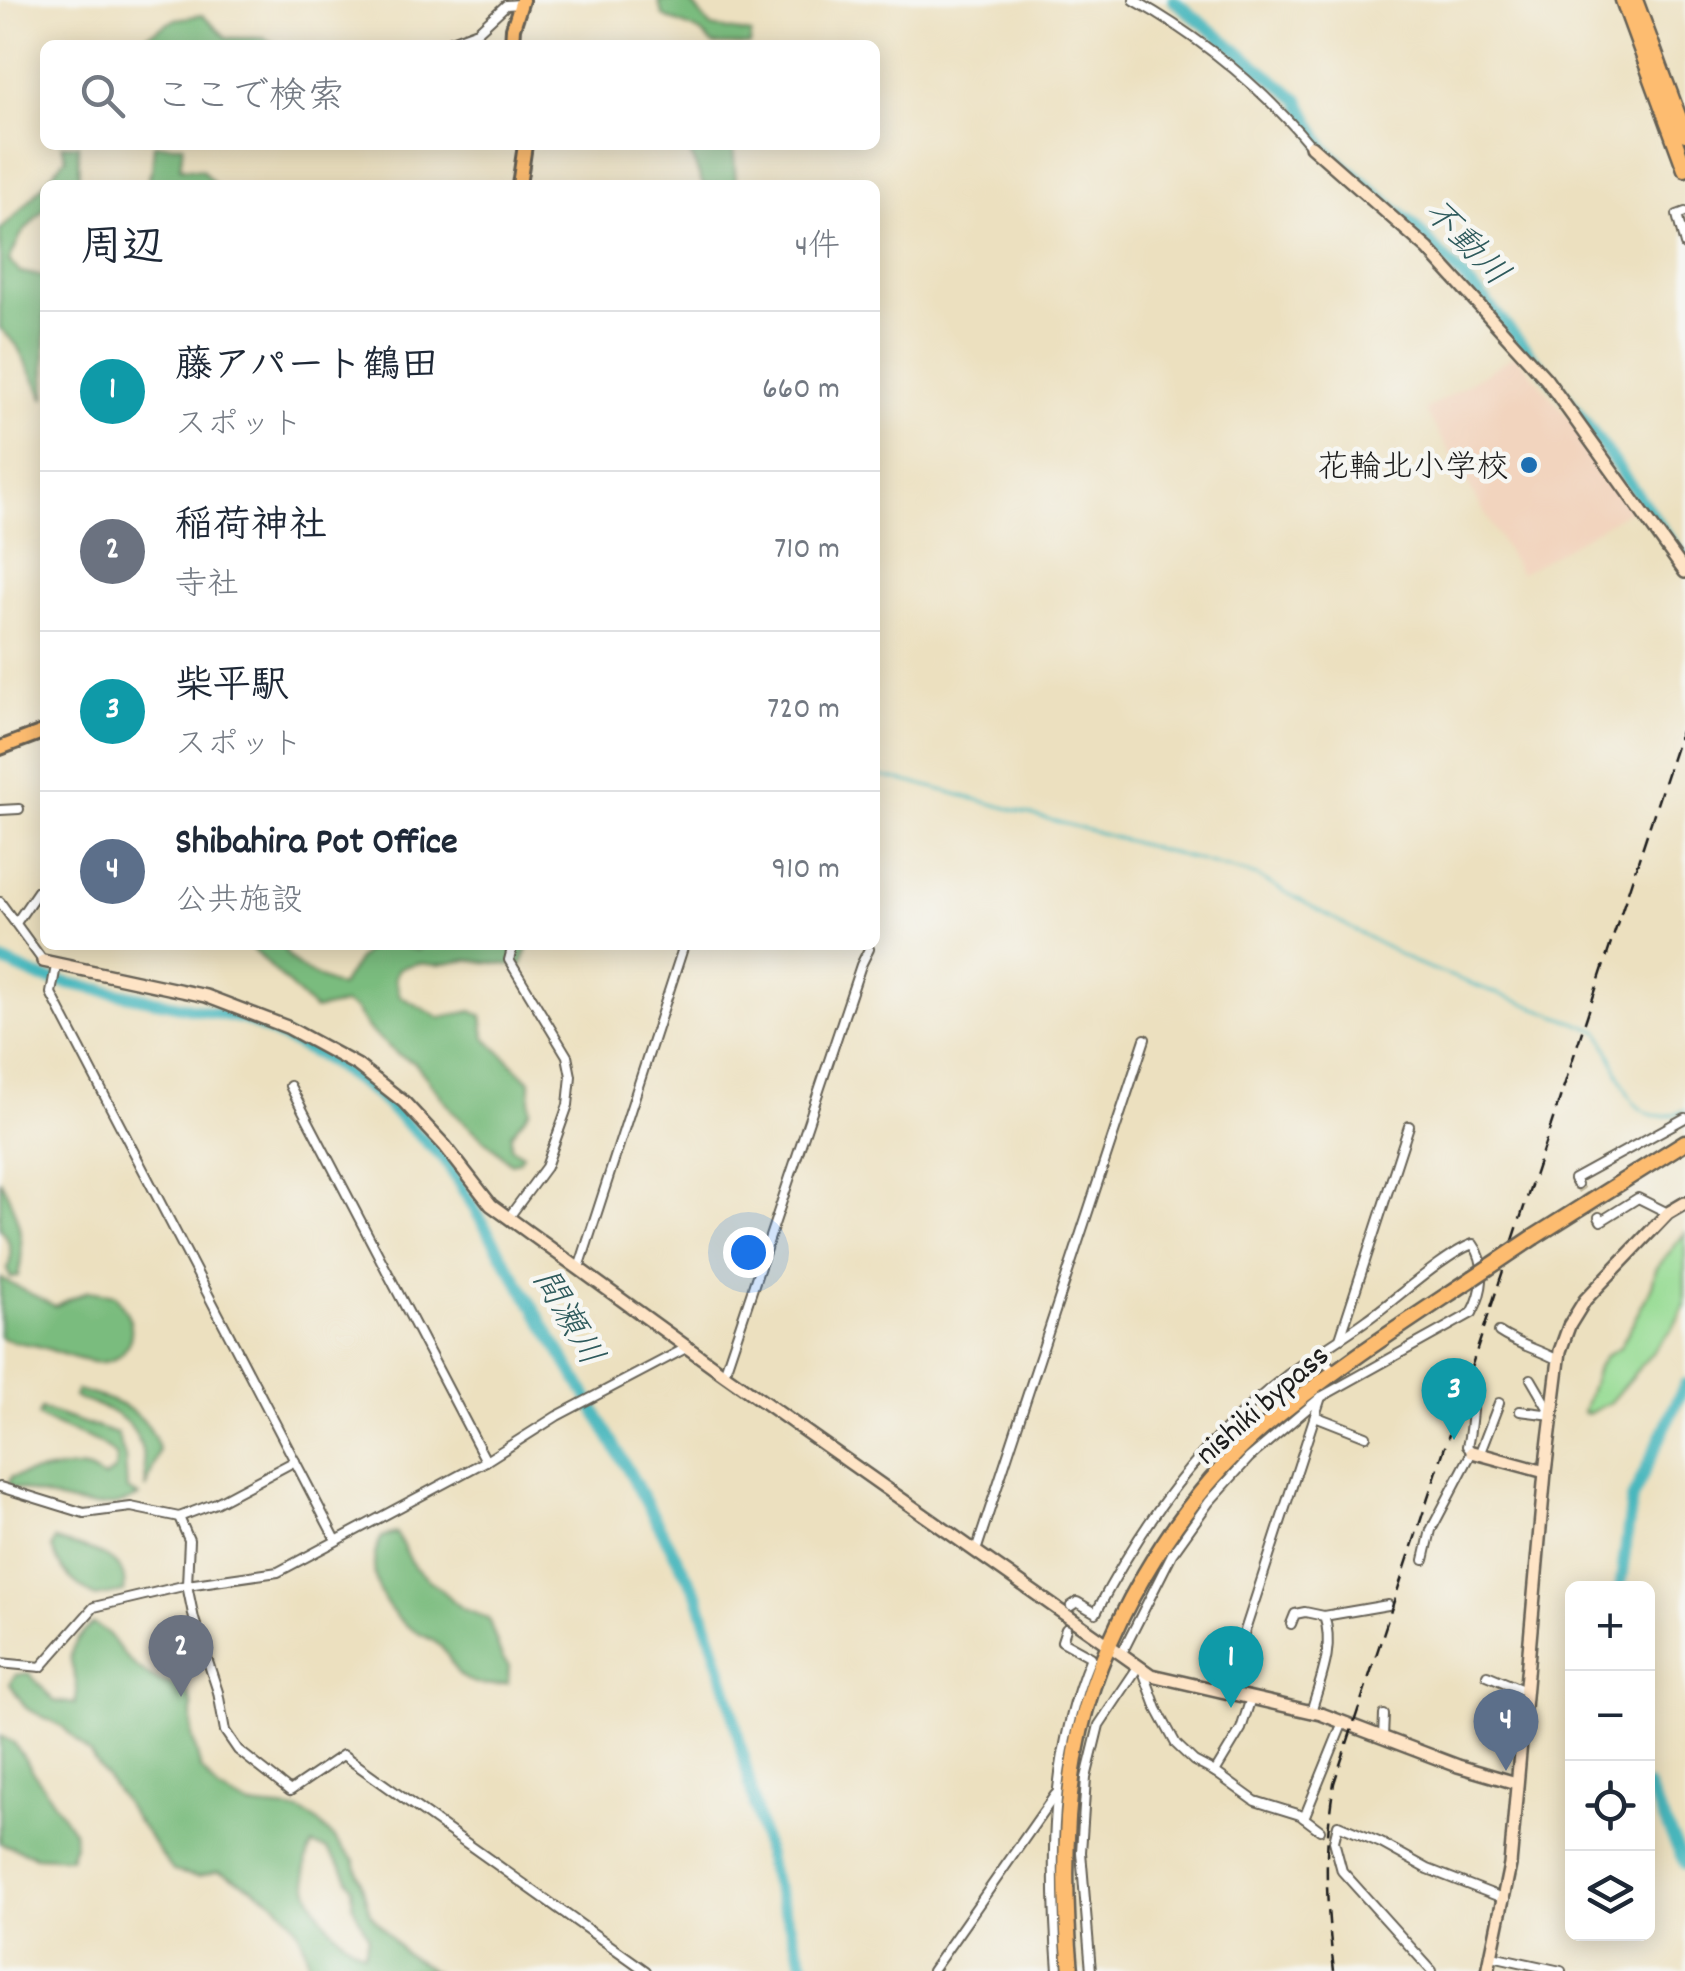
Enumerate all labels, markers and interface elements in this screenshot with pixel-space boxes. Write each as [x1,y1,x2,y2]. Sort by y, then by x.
search box [40,40,880,150]
icon: search [75,68,130,123]
text: ここで検索 [155,72,345,127]
water label: 不動川 [1410,189,1519,300]
text: 周辺 [80,221,164,281]
text: 4件 [795,226,840,272]
text: 藤アパート鶴田 [175,341,439,396]
text: 1 [109,368,116,414]
text: 660 m [762,368,840,414]
text: スポット [175,404,303,450]
place label: 花輪北小学校 [1317,447,1509,493]
marker: 花輪北小学校 [1518,454,1540,476]
text: 稲荷神社 [175,501,327,556]
text: 2 [106,528,119,574]
text: 710 m [774,528,840,574]
text: 寺社 [175,564,239,610]
text: 柴平駅 [175,661,289,716]
text: 3 [105,688,120,734]
text: 720 m [767,688,840,734]
text: スポット [175,724,303,770]
text: Shibahira Pot Office [175,817,458,872]
text: 4 [106,848,119,894]
text: 910 m [772,848,840,894]
text: 公共施設 [175,880,303,926]
your location [723,1227,774,1278]
water label: 間瀬川 [518,1261,614,1376]
street label: nishiki bypass [1187,1335,1341,1478]
pin: 3 [1422,1358,1486,1440]
map controls [1565,1581,1655,1941]
button: + [1565,1581,1655,1671]
pin: 2 [148,1614,214,1697]
pin: 1 [1198,1626,1264,1708]
button: − [1565,1671,1655,1761]
pin: 4 [1474,1688,1538,1771]
button: locate [1565,1761,1655,1851]
button: layers [1565,1851,1655,1941]

